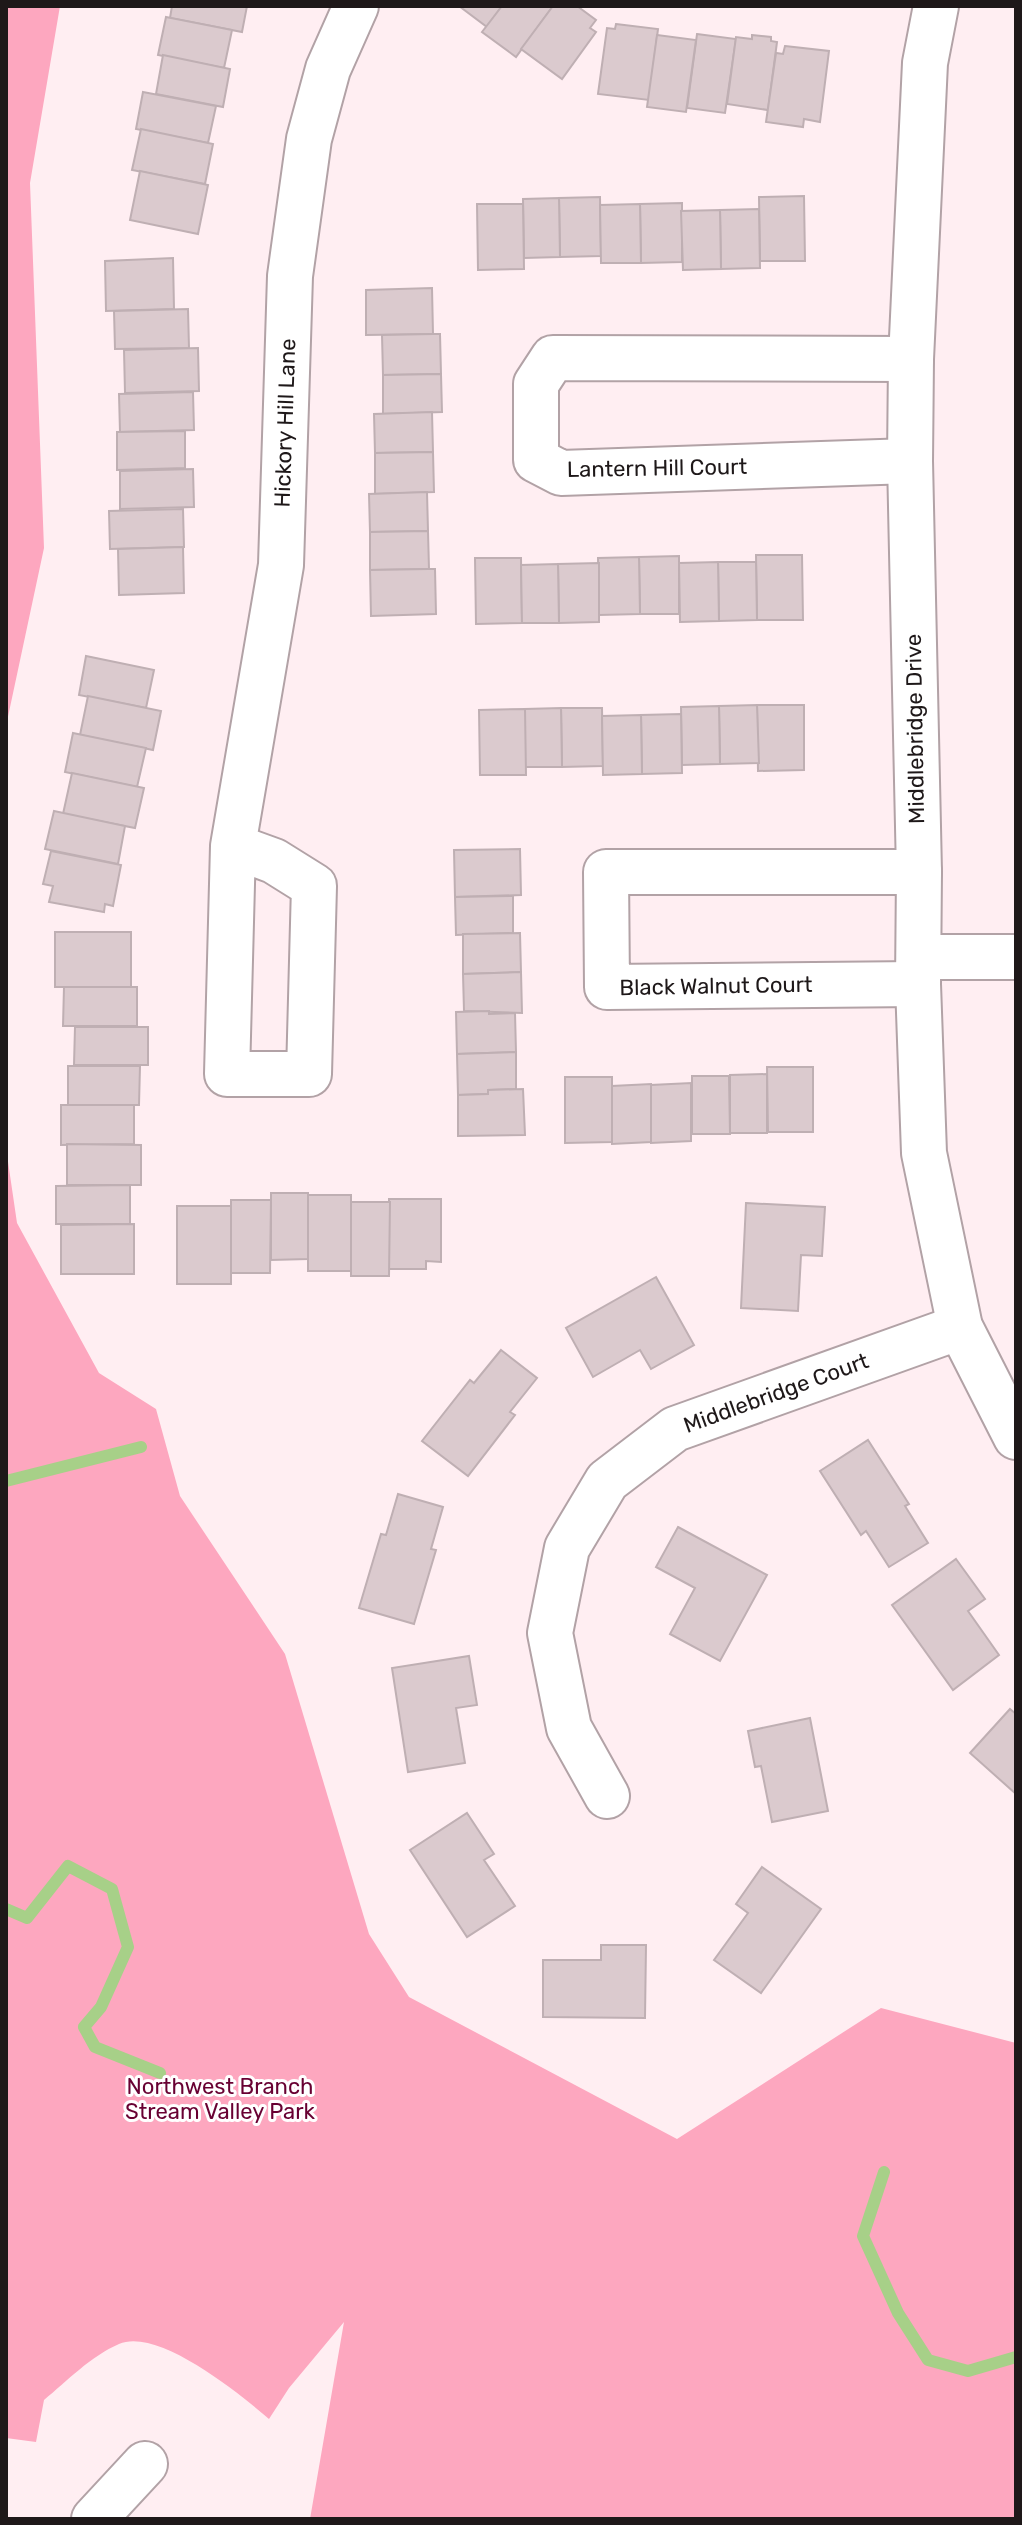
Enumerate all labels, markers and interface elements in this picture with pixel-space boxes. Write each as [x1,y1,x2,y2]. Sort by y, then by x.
street label: Hickory Hill Lane [269,338,301,508]
street label: Lantern Hill Court [567,453,748,483]
street label: Middlebridge Drive [900,634,930,824]
street label: Black Walnut Court [619,971,813,1001]
street label: Middlebridge Court [680,1347,873,1439]
park label: Northwest Branch Stream Valley Park [125,2073,316,2125]

